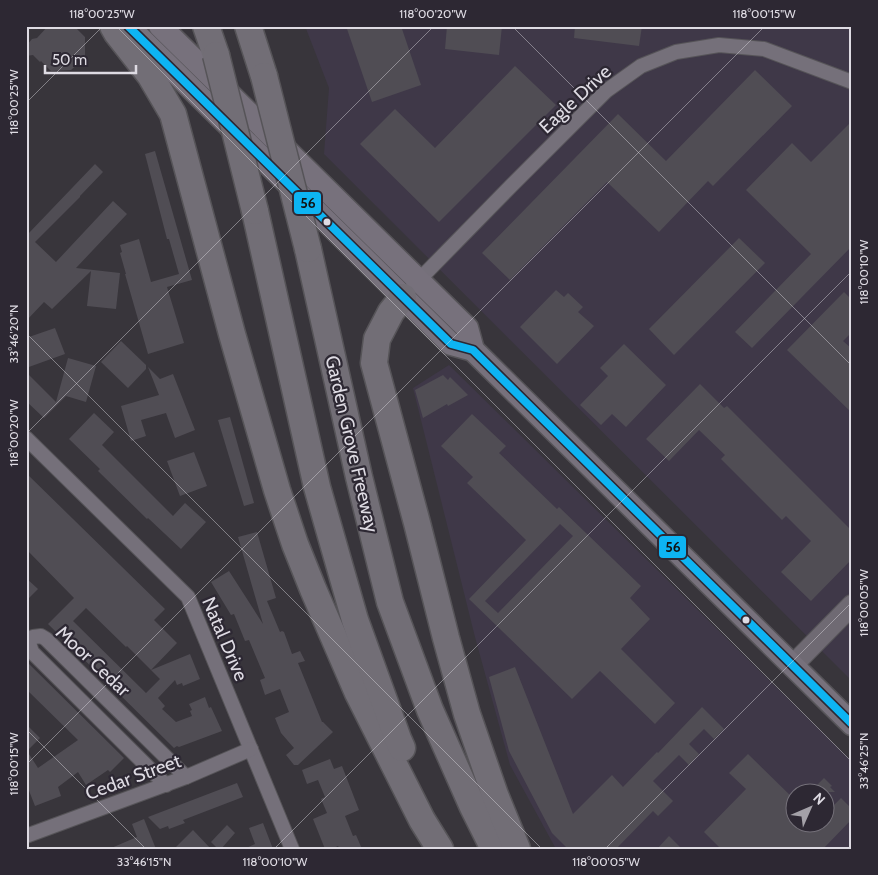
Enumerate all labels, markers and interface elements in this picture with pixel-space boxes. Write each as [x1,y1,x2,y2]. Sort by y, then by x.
text: 118°00'25"W [69,6,135,21]
text: 118°00'20"W [399,6,467,21]
text: 118°00'15"W [732,6,796,21]
scale bar [45,42,136,74]
text: 50 m [52,51,87,69]
street label: Eagle Drive [534,60,616,138]
text: 118°00'25"W [6,69,21,135]
line badge: 56 [293,191,322,215]
text: 56 [300,194,316,212]
unlabelled marker [322,217,332,227]
text: 118°00'10"W [856,239,871,304]
text: 33°46'20"N [6,305,21,363]
street label: Garden Grove Freeway [320,353,384,535]
text: 118°00'20"W [6,399,21,467]
line badge: 56 [658,535,687,559]
text: 56 [665,538,681,556]
text: 118°00'05"W [856,569,871,637]
street label: Natal Drive [197,594,253,685]
unlabelled marker [741,615,751,625]
street label: Moor Cedar [51,621,135,701]
text: 118°00'15"W [6,732,21,796]
text: 33°46'25"N [856,732,871,790]
street label: Cedar Street [82,749,184,805]
north arrow [786,782,836,832]
text: N [809,789,829,809]
text: 33°46'15"N [117,854,171,869]
text: 118°00'10"W [243,854,308,869]
text: 118°00'05"W [572,854,640,869]

